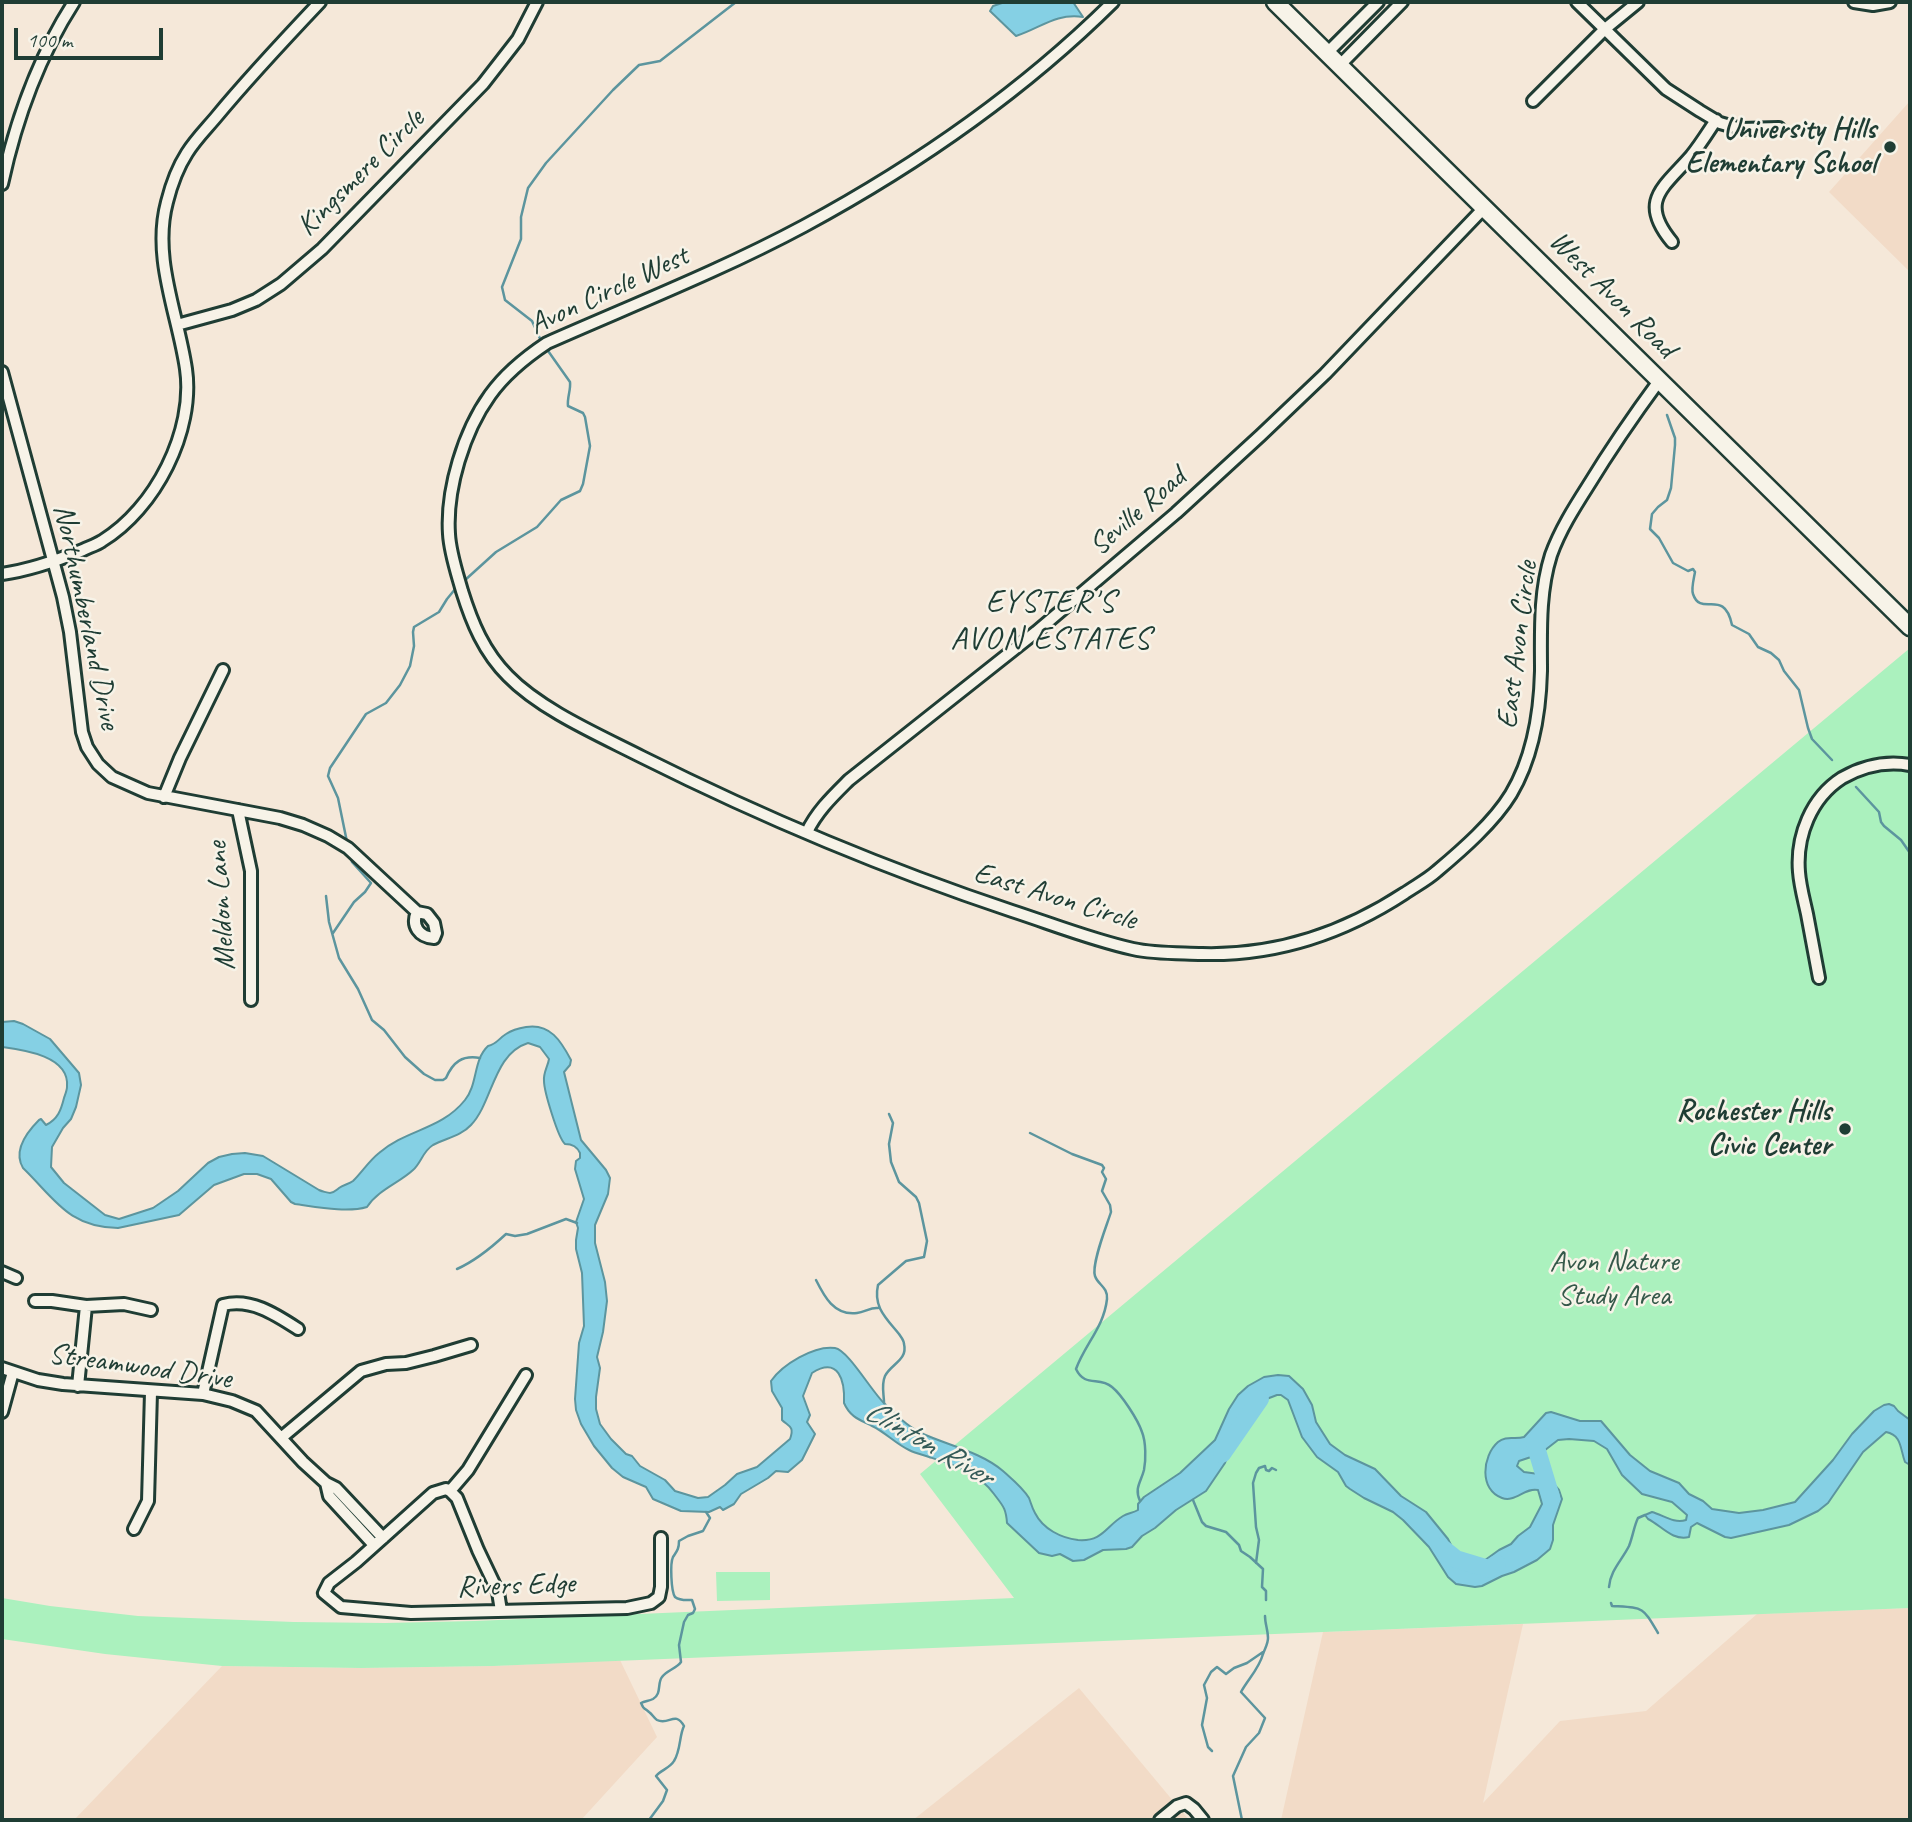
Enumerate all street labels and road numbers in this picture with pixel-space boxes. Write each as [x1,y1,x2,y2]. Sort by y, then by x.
street label: Kingsmere Circle [290,102,432,244]
street label: West Avon Road [1541,224,1683,366]
street label: Avon Circle West [524,239,694,343]
street label: Seville Road [1082,460,1194,564]
street label: Northumberland Drive [45,501,127,733]
street label: East Avon Circle [1490,559,1546,731]
street label: Meldon Lane [200,840,244,972]
street label: East Avon Circle [969,855,1141,939]
street label: Streamwood Drive [46,1336,234,1398]
street label: Rivers Edge [456,1566,576,1606]

